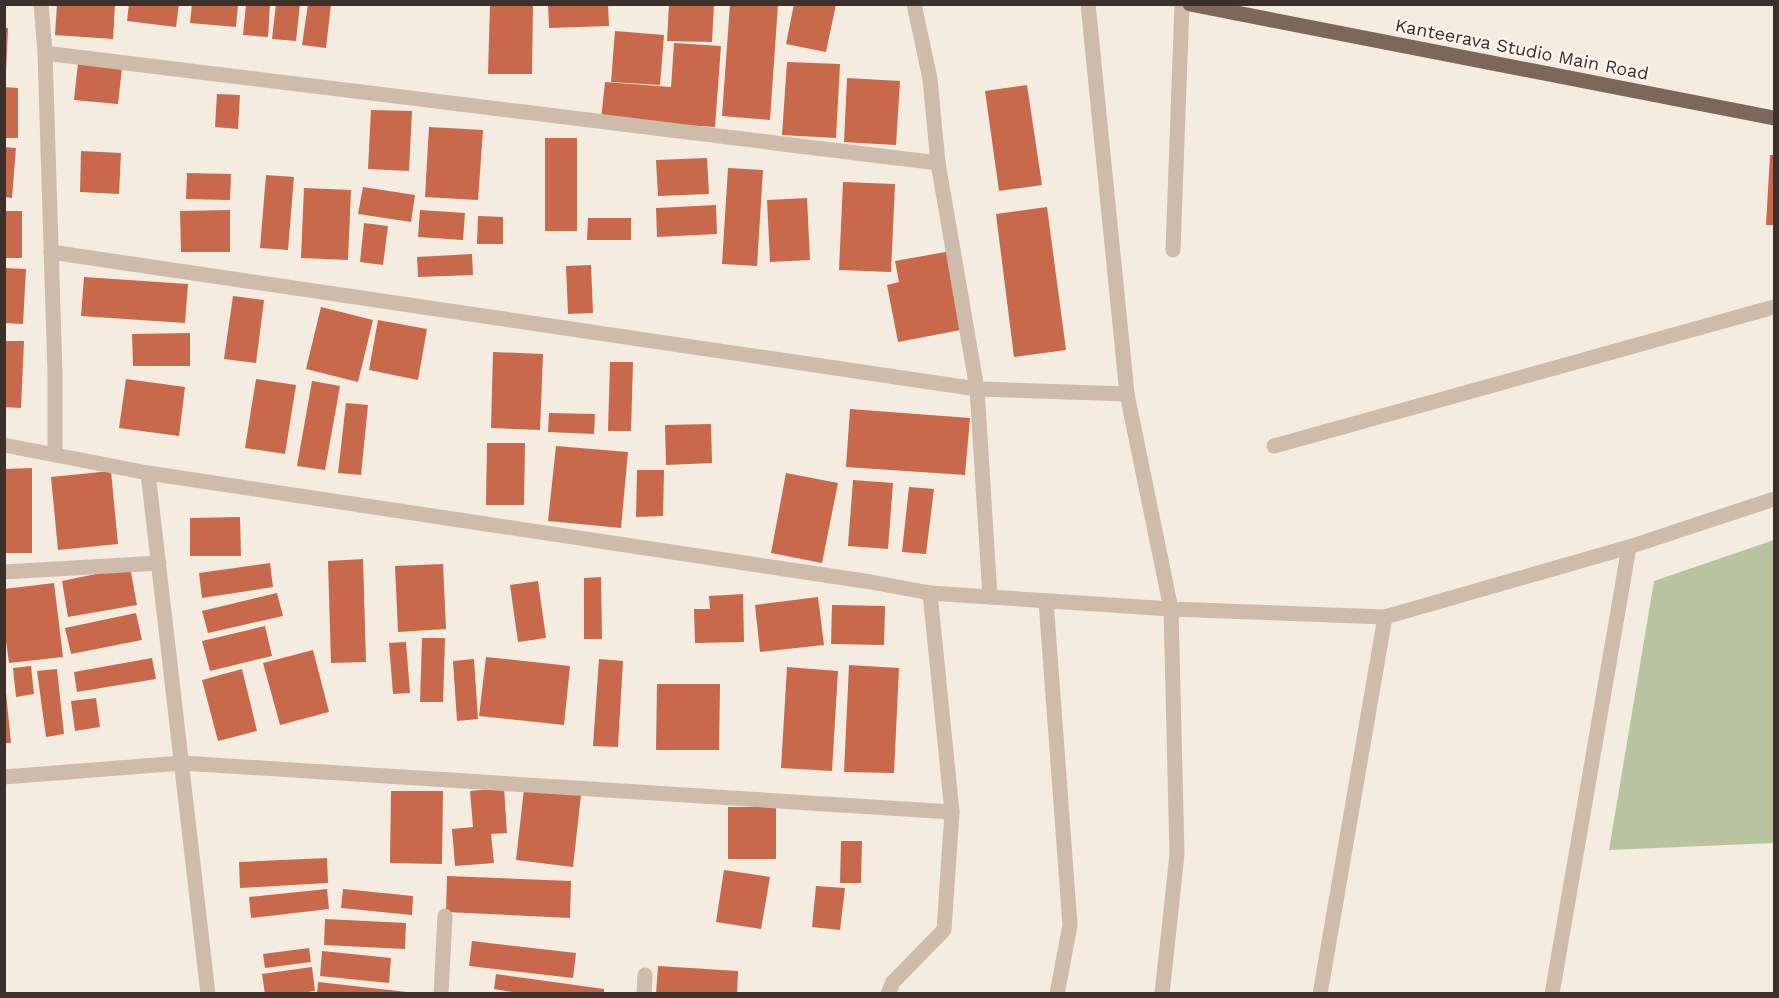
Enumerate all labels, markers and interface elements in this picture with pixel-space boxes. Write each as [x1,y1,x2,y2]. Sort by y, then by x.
street label: Kanteerava Studio Main Road [1393,14,1651,84]

